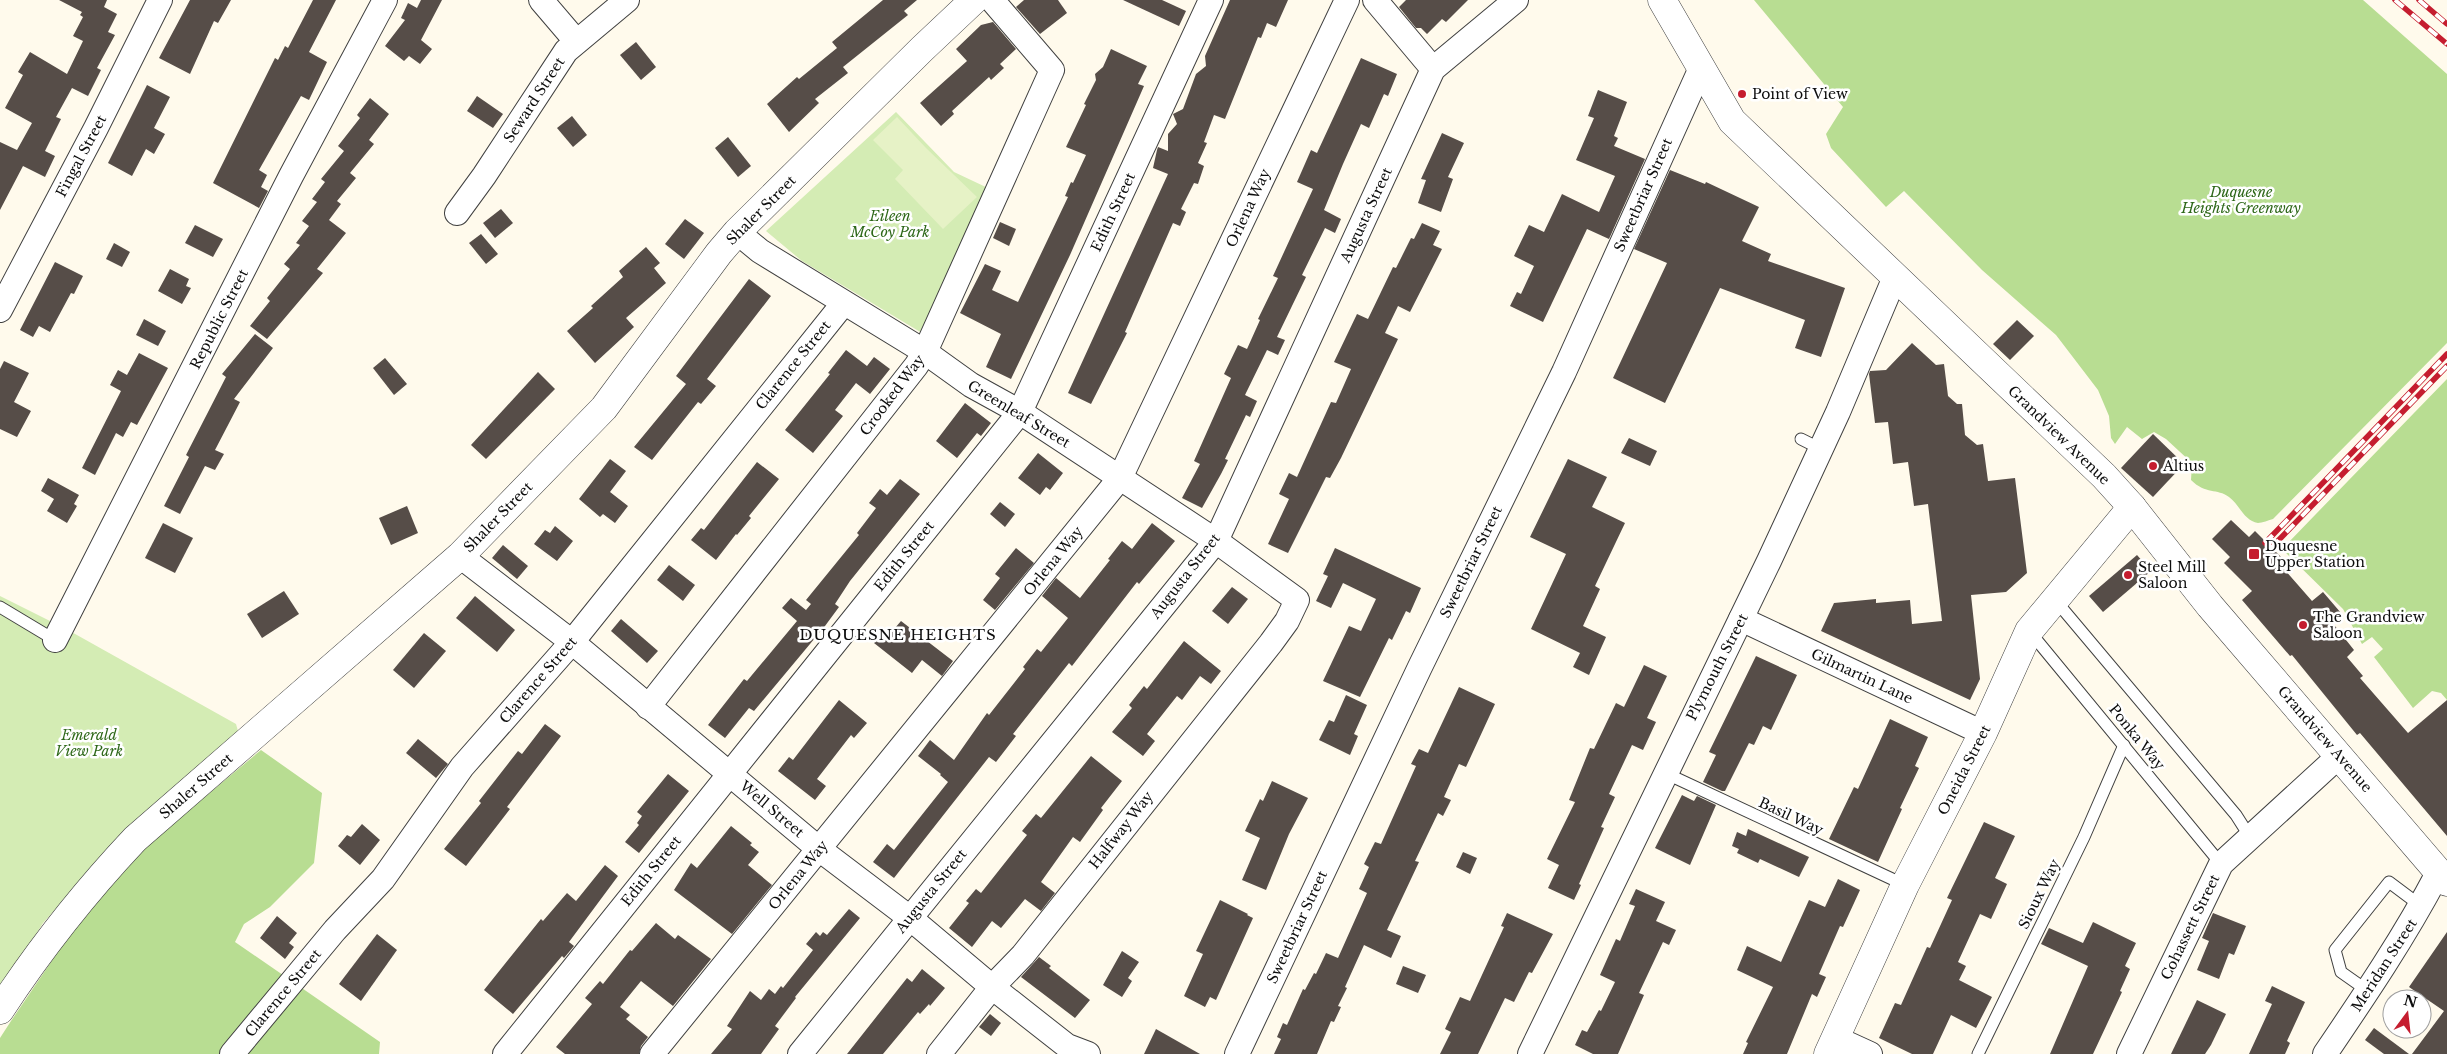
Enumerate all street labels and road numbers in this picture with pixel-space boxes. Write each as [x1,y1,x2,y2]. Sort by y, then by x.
street label: Seward Street [500,53,569,146]
street label: Fingal Street [52,111,111,200]
street label: Sweetbriar Street [1610,135,1676,255]
street label: Augusta Street [1336,164,1396,266]
street label: Orlena Way [1222,166,1274,250]
street label: Edith Street [1087,169,1140,255]
street label: Shaler Street [722,171,800,249]
street label: Republic Street [186,265,252,372]
street label: Clarence Street [752,316,835,413]
street label: Crooked Way [856,351,928,439]
street label: Greenleaf Street [964,376,1074,452]
street label: Grandview Avenue [2004,382,2114,488]
street label: Shaler Street [460,477,537,556]
street label: Sweetbriar Street [1436,502,1506,621]
street label: Edith Street [870,517,938,595]
street label: Orlena Way [1019,522,1087,600]
street label: Augusta Street [1146,529,1224,623]
street label: Plymouth Street [1682,610,1752,724]
street label: Clarence Street [495,632,581,727]
street label: Gilmartin Lane [1808,645,1916,707]
street label: Grandview Avenue [2274,682,2376,796]
street label: Ponka Way [2105,701,2169,774]
street label: Oneida Street [1934,721,1995,818]
street label: Shaler Street [156,749,237,823]
street label: Well Street [735,776,808,842]
street label: Halfway Way [1085,787,1157,873]
street label: Basil Way [1756,793,1826,839]
street label: Edith Street [617,832,685,910]
street label: Orlena Way [764,836,832,914]
street label: Augusta Street [891,845,971,938]
street label: Sioux Way [2014,856,2064,932]
street label: Sweetbriar Street [1263,867,1331,986]
street label: Cohassett Street [2157,871,2224,983]
street label: Meridan Street [2347,914,2421,1015]
street label: Clarence Street [241,945,326,1041]

